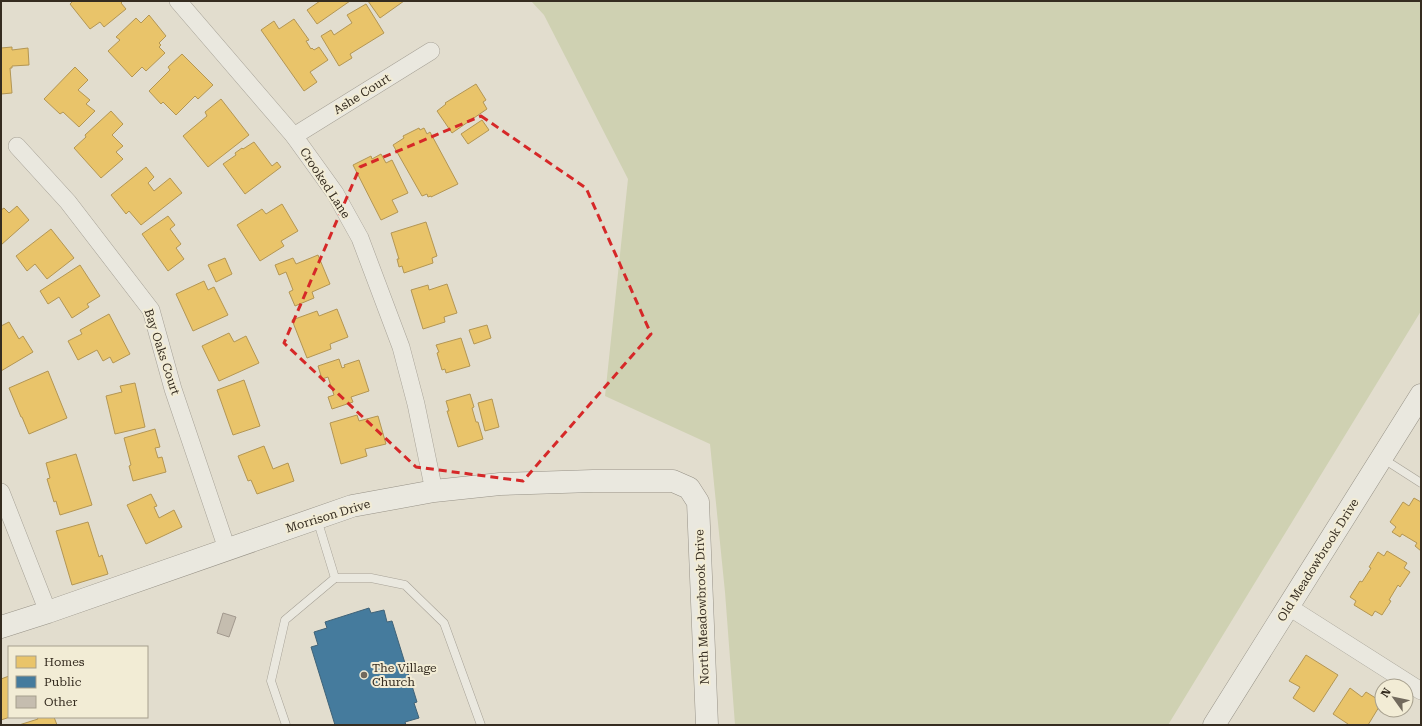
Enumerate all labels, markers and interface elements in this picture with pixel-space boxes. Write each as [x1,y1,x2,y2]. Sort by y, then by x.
street label: Ashe Court [331,71,394,117]
street label: Crooked Lane [297,145,353,221]
street label: Bay Oaks Court [141,307,183,397]
street label: Morrison Drive [284,496,372,535]
street label: Old Meadowbrook Drive [1274,496,1362,624]
street label: North Meadowbrook Drive [692,529,712,685]
legend [8,646,148,718]
text: Homes [44,655,85,669]
place label: The Village Church [372,661,437,689]
marker: The Village Church [359,670,369,680]
text: Public [44,675,82,689]
north arrow [1374,678,1414,718]
text: N [1378,685,1394,700]
text: Other [44,695,77,709]

